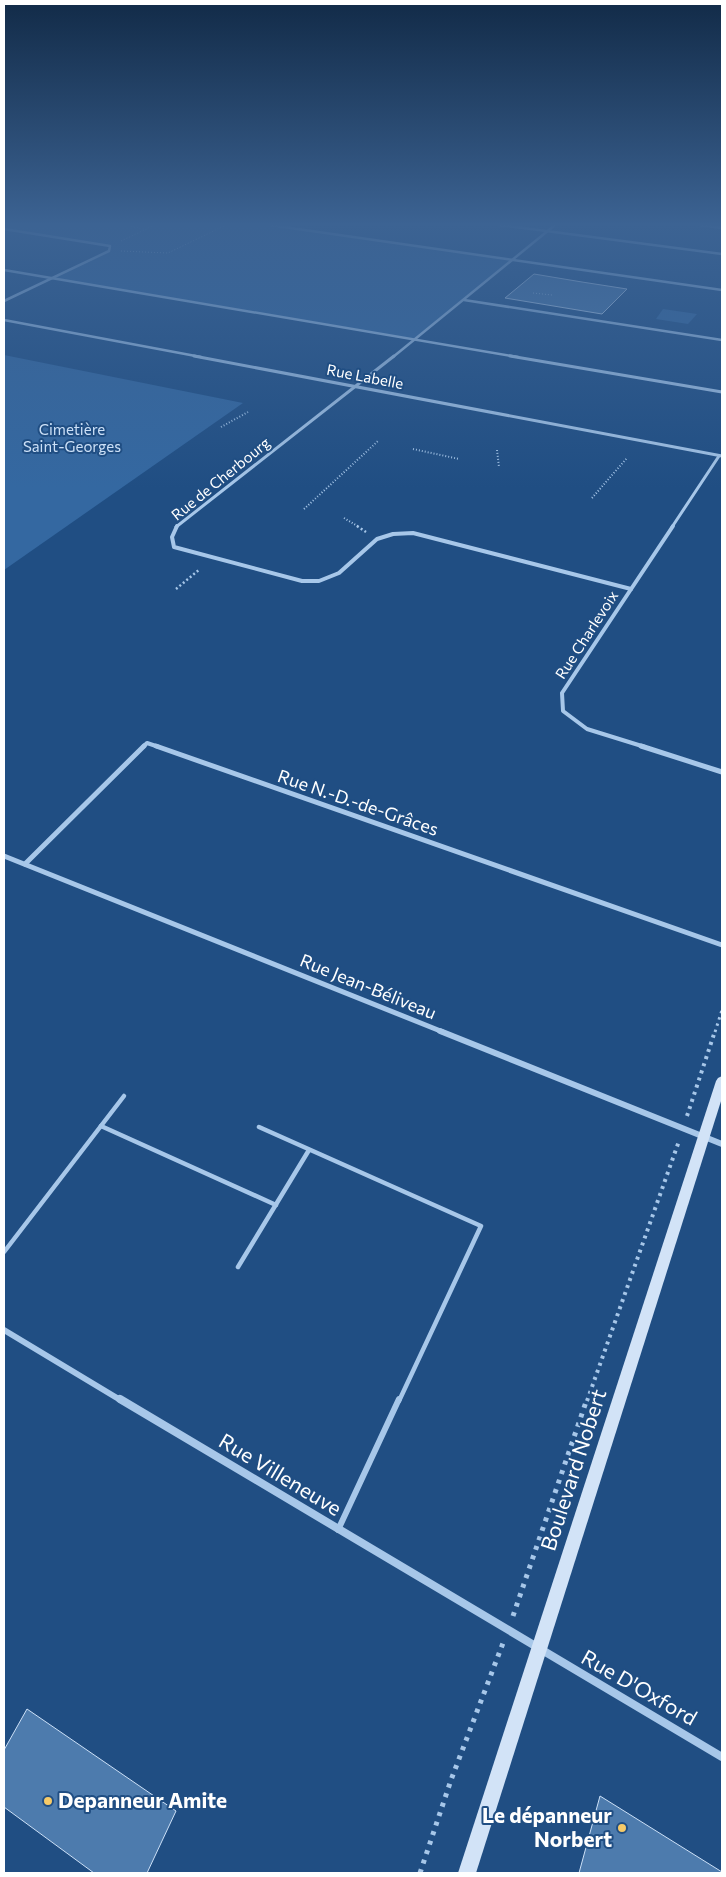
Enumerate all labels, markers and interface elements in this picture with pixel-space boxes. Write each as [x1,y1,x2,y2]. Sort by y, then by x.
street label: Rue Labelle [325,360,405,392]
park label: Cimetière Saint-Georges [23,420,121,455]
street label: Rue de Cherbourg [167,433,273,524]
street label: Rue Charlevoix [551,587,621,682]
street label: Rue N.-D.-de-Grâces [275,764,442,840]
street label: Rue Jean-Béliveau [297,949,440,1023]
street label: Boulevard Nobert [535,1386,611,1554]
street label: Rue Villeneuve [215,1427,347,1520]
street label: Rue D'Oxford [578,1644,702,1730]
place label: Depanneur Amite [58,1787,227,1812]
marker: Depanneur Amite [42,1795,54,1807]
place label: Le dépanneur Norbert [482,1802,612,1851]
marker: Le dépanneur Norbert [616,1822,628,1834]

